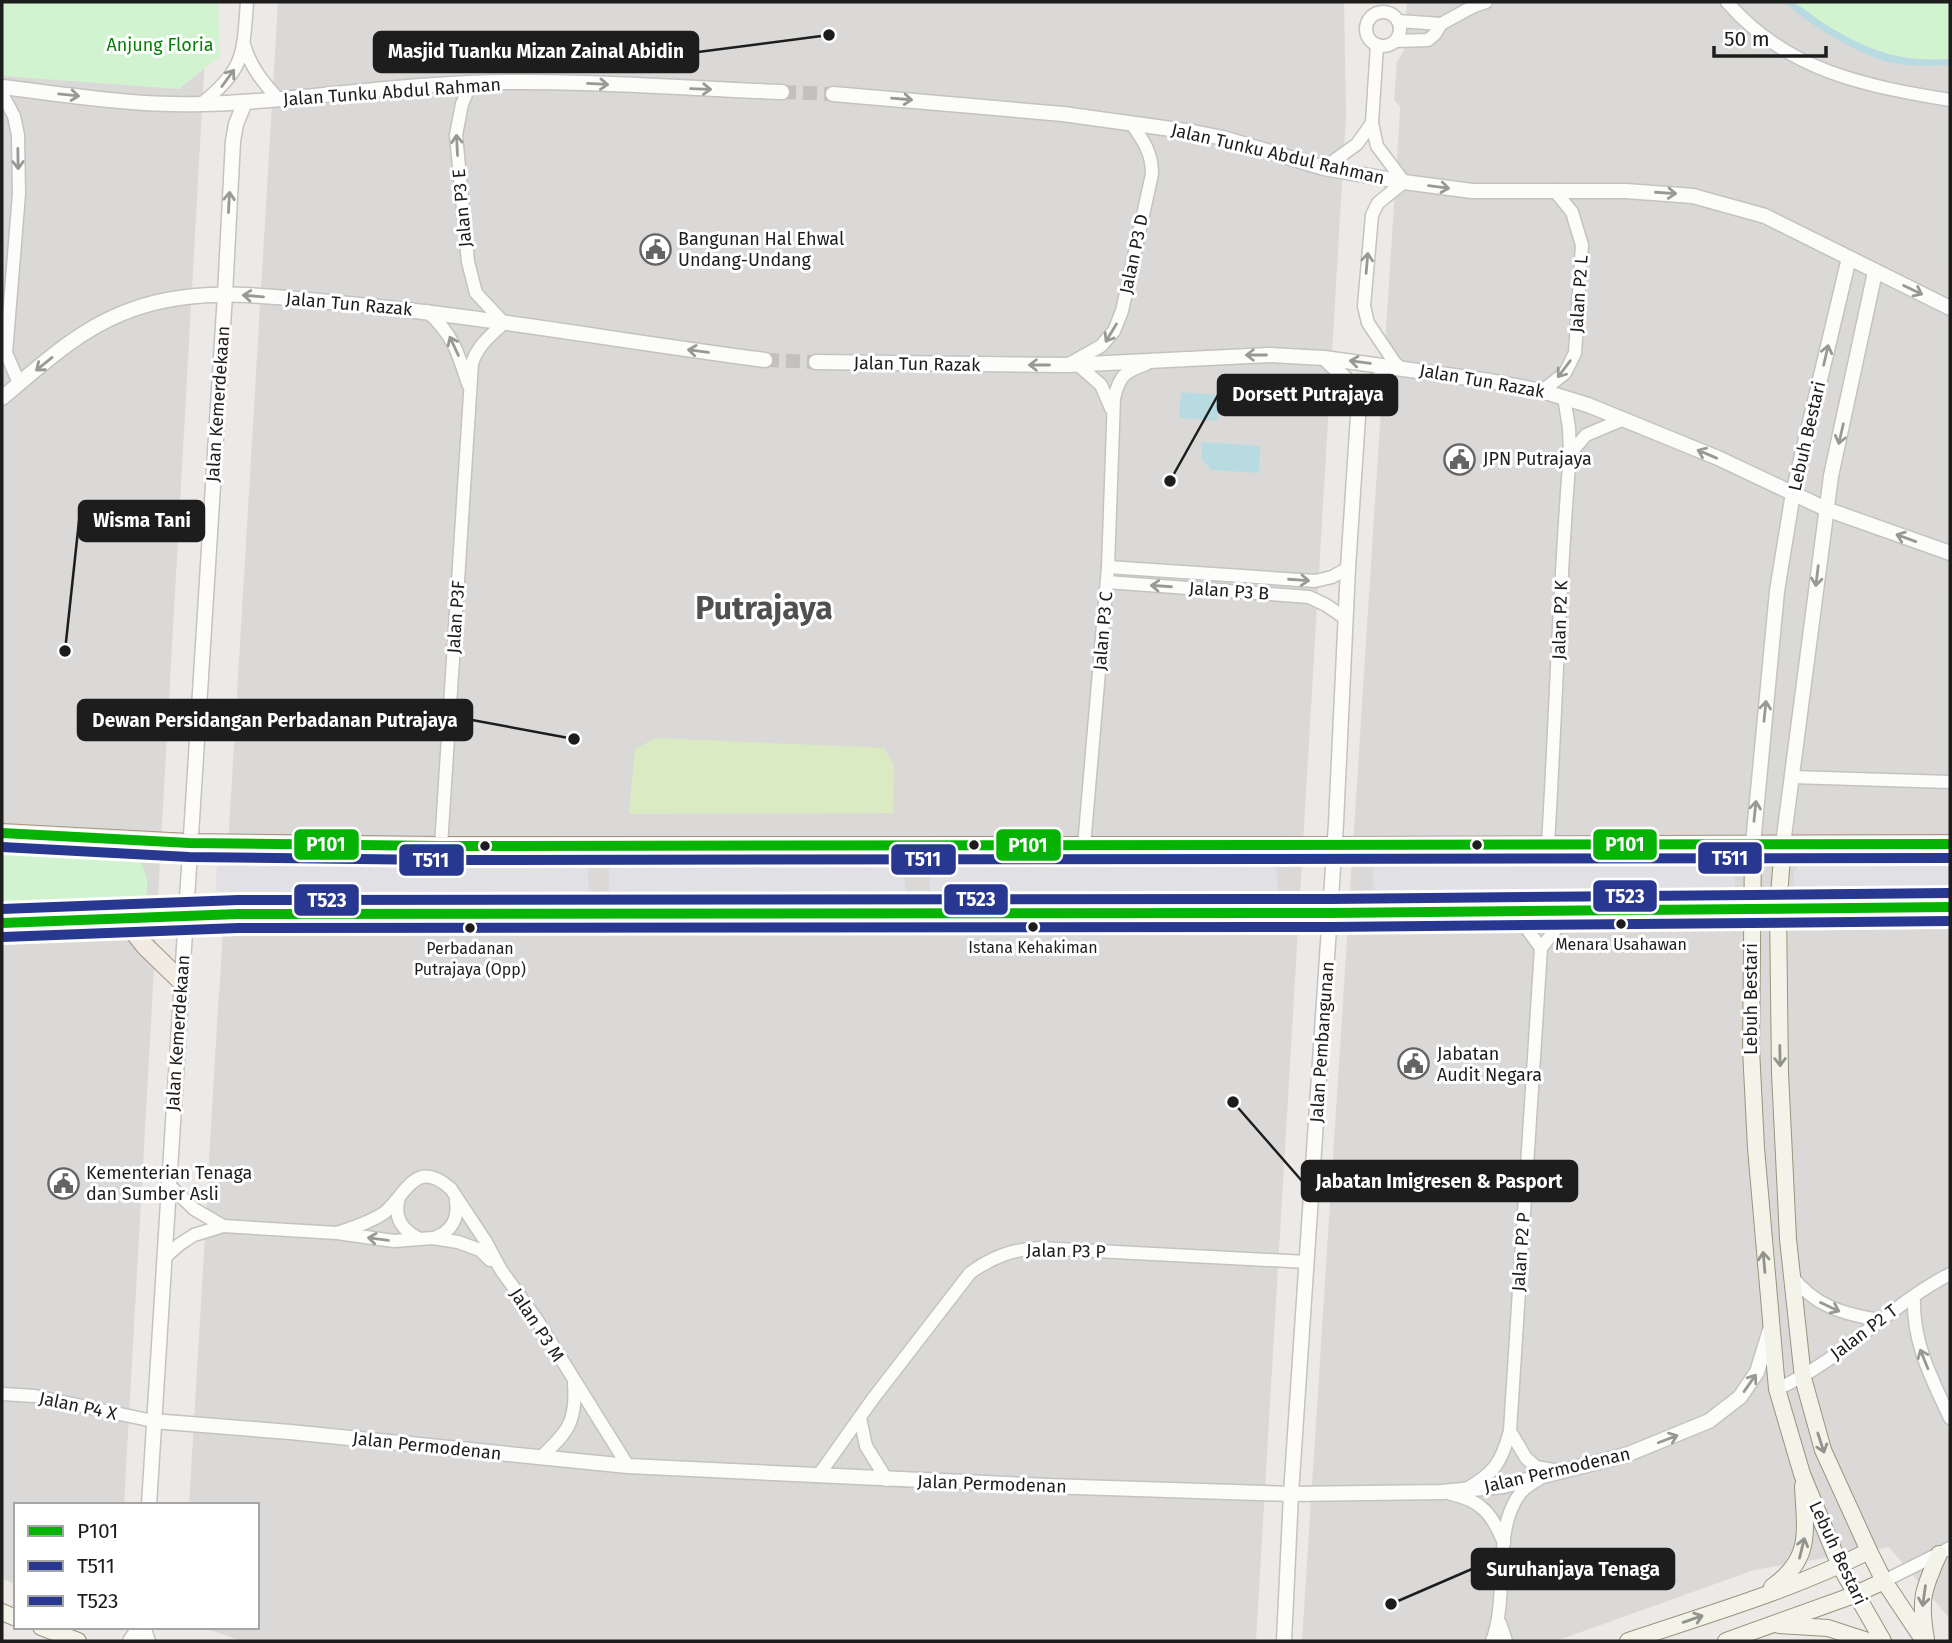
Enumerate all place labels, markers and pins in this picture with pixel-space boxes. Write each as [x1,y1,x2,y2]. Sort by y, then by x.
callout: Masjid Tuanku Mizan Zainal Abidin [374,32,698,72]
place label: Bangunan Hal Ehwal Undang-Undang [678,228,844,271]
public building icon: Bangunan Hal Ehwal Undang-Undang [638,232,672,266]
callout: Dorsett Putrajaya [1218,375,1397,415]
public building icon: JPN Putrajaya [1443,442,1477,476]
place label: JPN Putrajaya [1483,448,1592,470]
callout: Wisma Tani [79,501,204,541]
callout: Dewan Persidangan Perbadanan Putrajaya [78,700,472,740]
unlabelled marker [967,838,981,852]
unlabelled marker [1470,838,1484,852]
unlabelled marker [478,839,492,853]
marker: Menara Usahawan [1614,917,1628,931]
marker: Istana Kehakiman [1026,920,1040,934]
marker: Perbadanan Putrajaya (Opp) [463,921,477,935]
place label: Menara Usahawan [1555,935,1687,954]
place label: Istana Kehakiman [968,938,1098,957]
place label: Perbadanan Putrajaya (Opp) [414,939,526,979]
place label: Jabatan Audit Negara [1437,1043,1542,1086]
public building icon: Jabatan Audit Negara [1397,1047,1431,1081]
callout: Jabatan Imigresen & Pasport [1302,1161,1577,1201]
place label: Kementerian Tenaga dan Sumber Asli [86,1162,252,1205]
public building icon: Kementerian Tenaga dan Sumber Asli [46,1166,80,1200]
callout: Suruhanjaya Tenaga [1472,1549,1674,1589]

